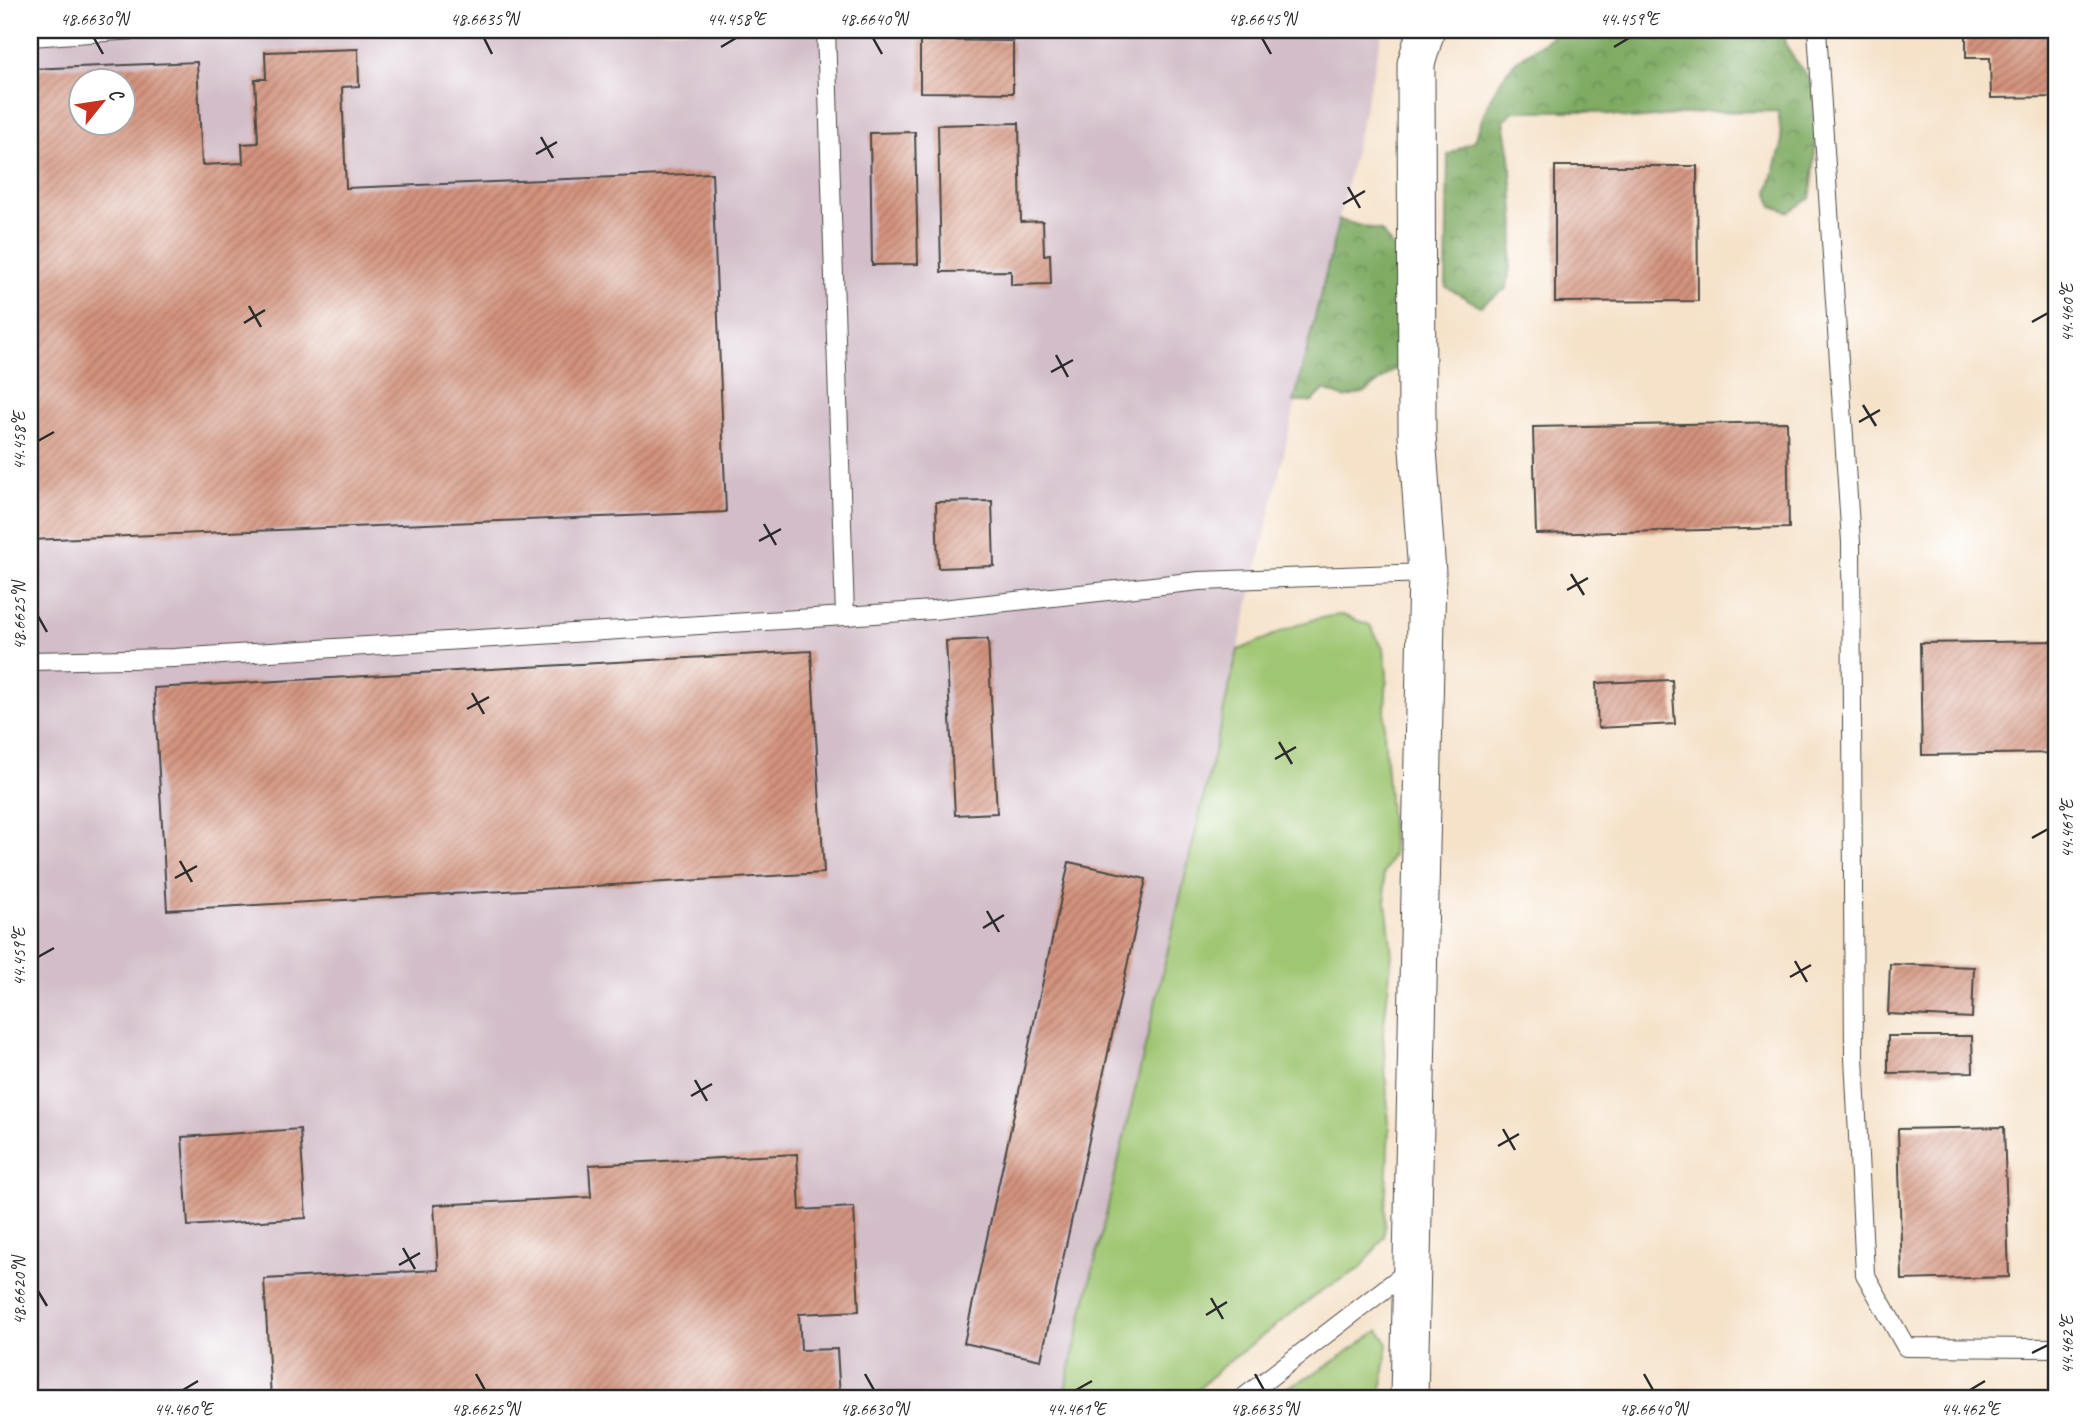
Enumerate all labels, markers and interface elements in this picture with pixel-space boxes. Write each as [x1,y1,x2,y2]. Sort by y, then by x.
text: 48.6630°N [60,8,131,30]
text: 48.6635°N [450,8,521,30]
text: 44.458°E [707,8,768,30]
text: 48.6640°N [839,8,910,30]
text: 48.6645°N [1228,8,1299,30]
text: 44.459°E [1600,8,1661,30]
north arrow [66,66,136,136]
text: С [103,84,130,106]
text: 44.460°E [2056,281,2078,342]
text: 44.458°E [8,409,30,470]
text: 48.6625°N [8,579,30,650]
text: 44.461°E [2056,797,2078,858]
text: 44.459°E [8,925,30,986]
text: 48.6620°N [8,1254,30,1325]
text: 44.462°E [2056,1313,2078,1374]
text: 44.460°E [154,1398,215,1420]
text: 48.6625°N [451,1398,522,1420]
text: 48.6630°N [840,1398,911,1420]
text: 44.461°E [1047,1398,1108,1420]
text: 48.6635°N [1230,1398,1301,1420]
text: 48.6640°N [1619,1398,1690,1420]
text: 44.462°E [1941,1398,2002,1420]

